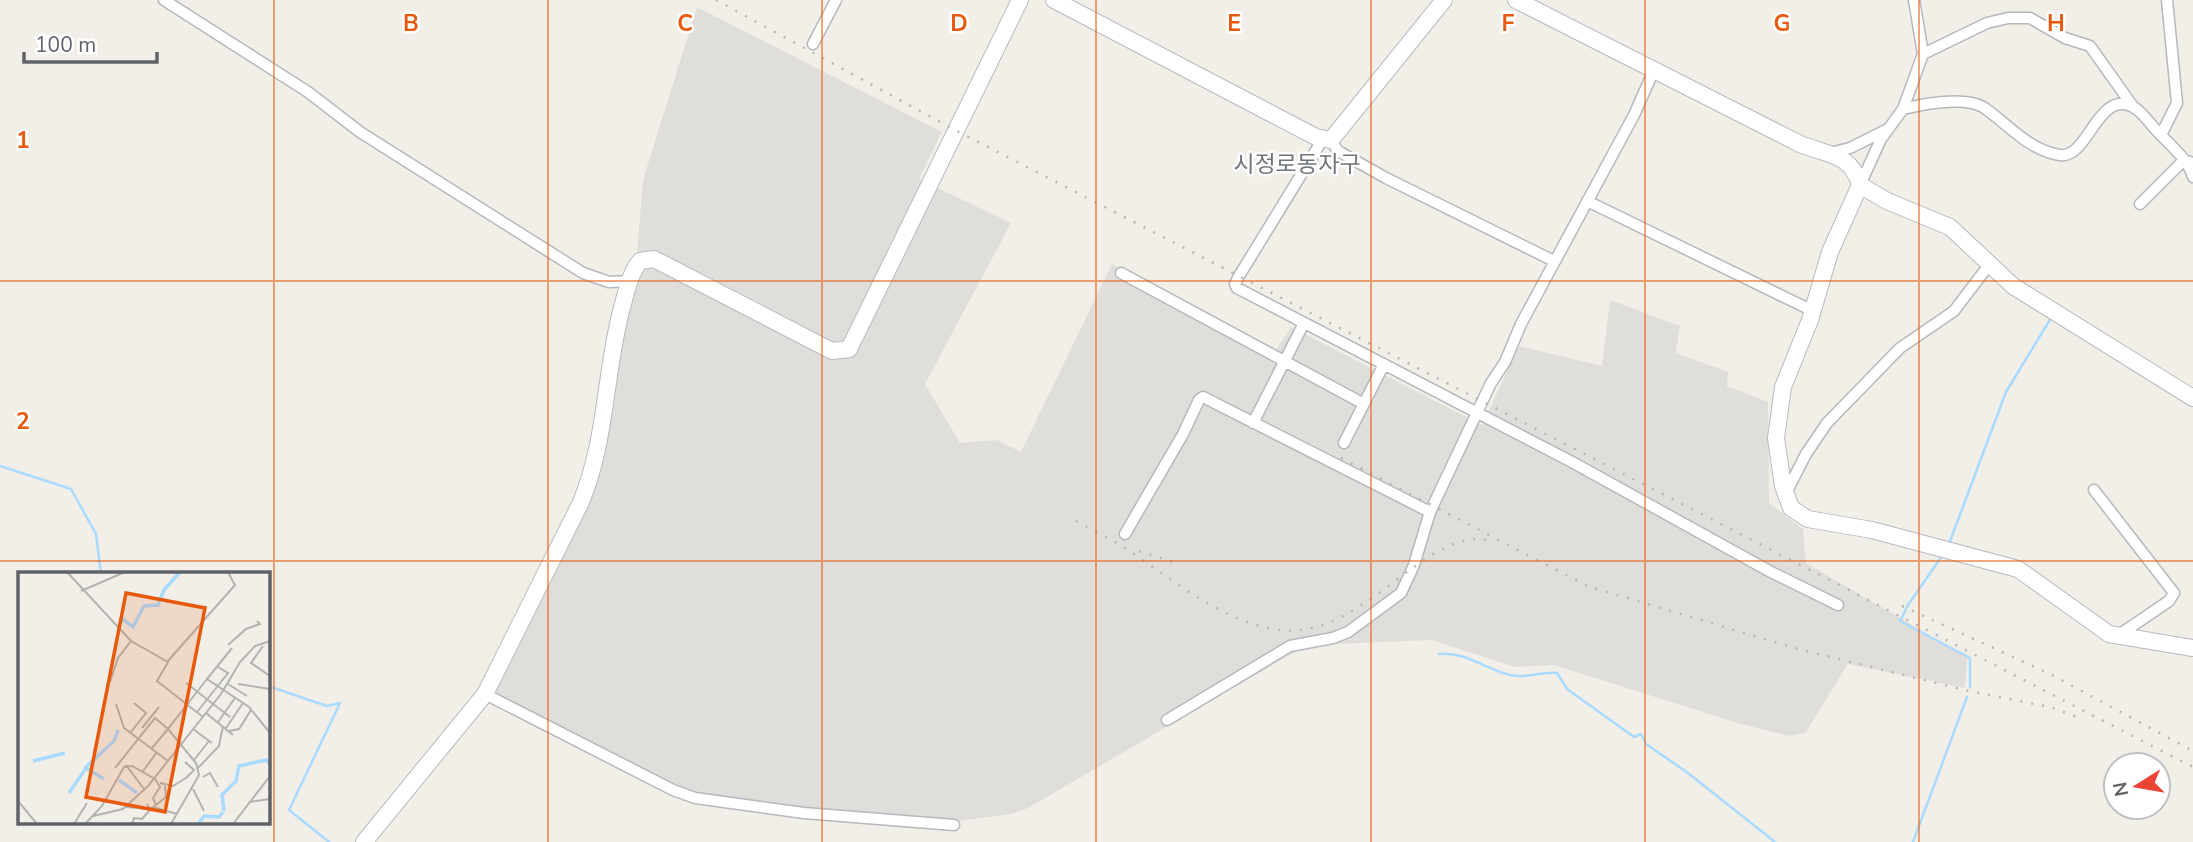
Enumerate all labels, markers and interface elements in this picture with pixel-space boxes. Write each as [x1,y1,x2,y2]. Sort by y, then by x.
text: B [403,8,419,39]
text: C [677,8,693,39]
text: D [950,8,968,39]
text: E [1227,8,1241,39]
text: F [1502,8,1515,39]
text: G [1774,8,1790,39]
text: H [2047,8,2065,39]
scale bar [24,21,158,65]
text: 100 m [35,31,96,59]
text: 1 [16,125,30,156]
district label: 시정로동자구 [1234,149,1360,180]
text: 2 [16,406,30,437]
inset map [18,572,270,824]
north arrow [2102,751,2172,821]
text: N [2107,780,2135,799]

